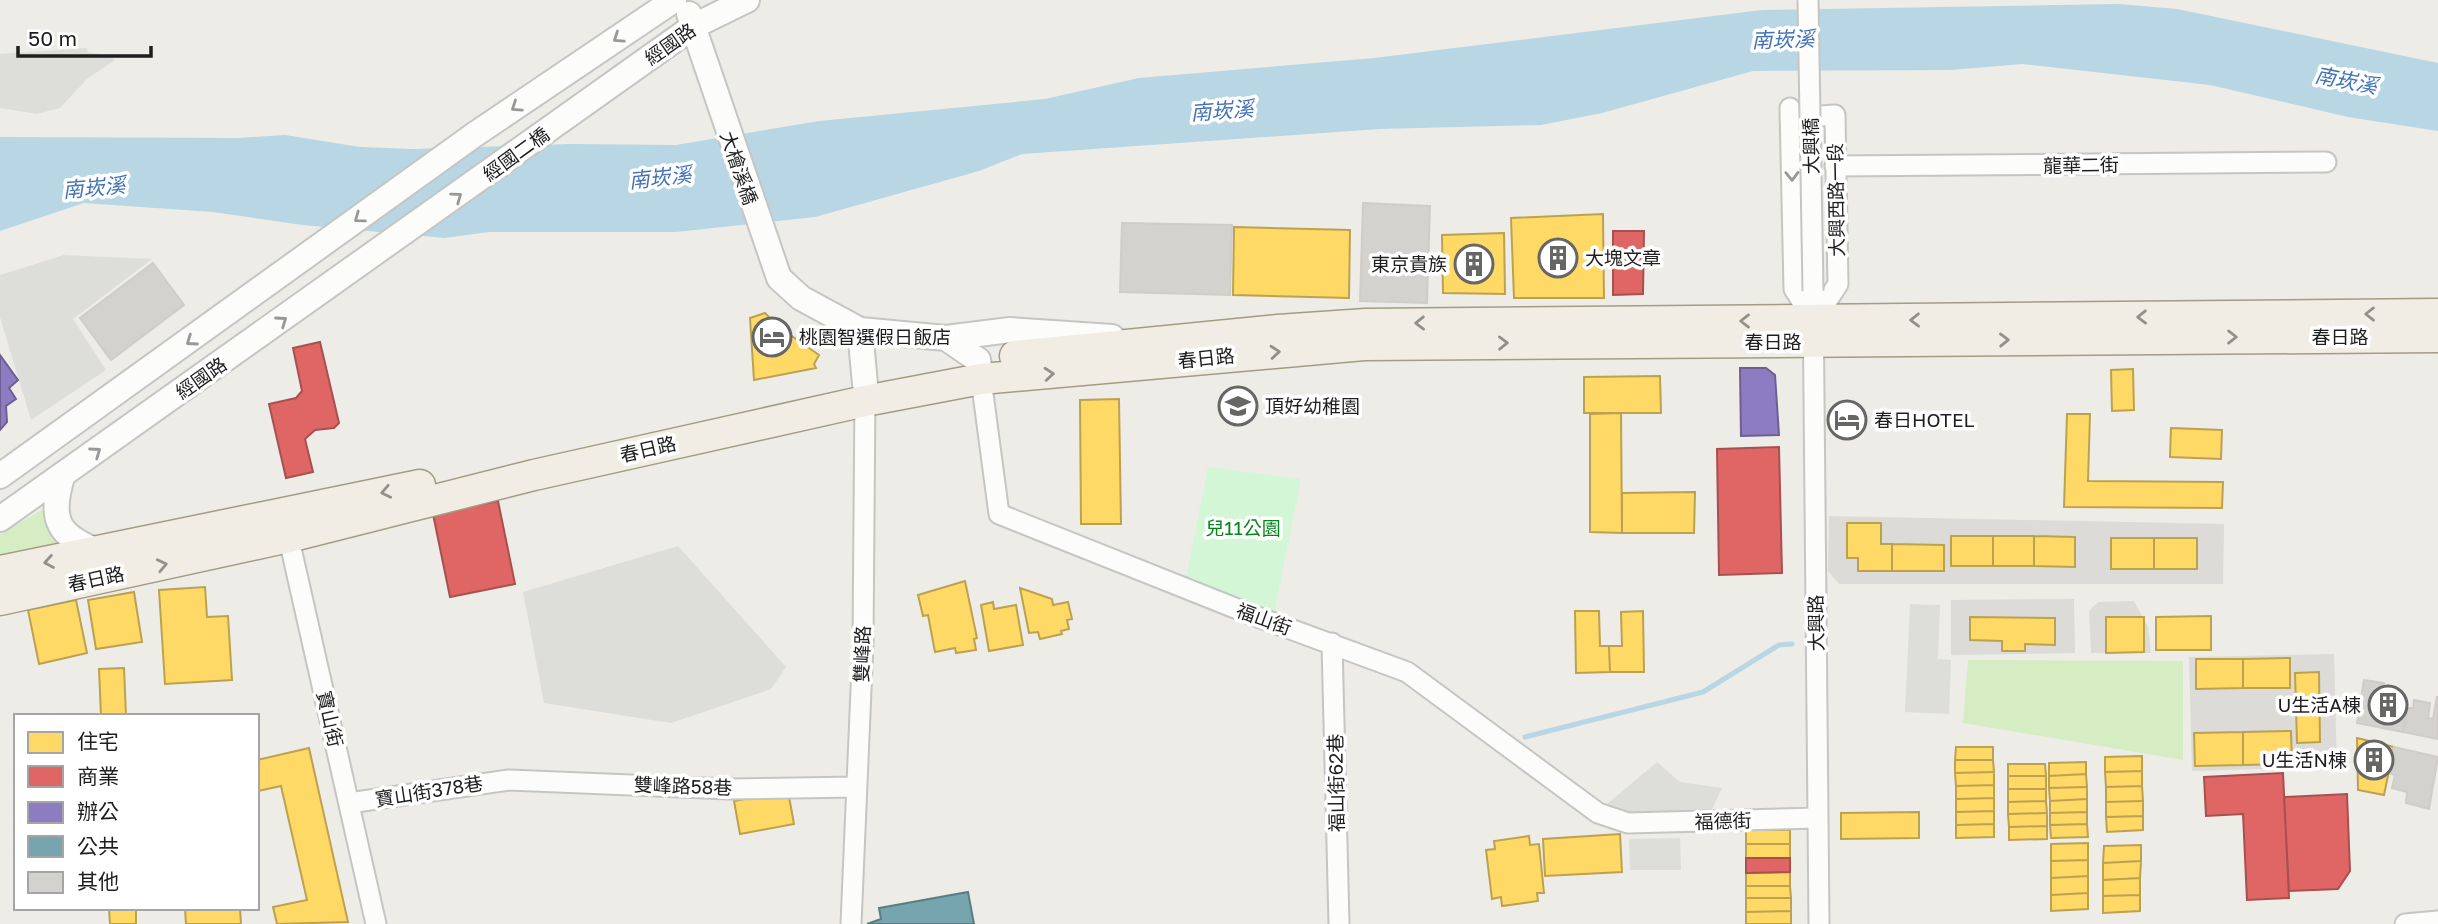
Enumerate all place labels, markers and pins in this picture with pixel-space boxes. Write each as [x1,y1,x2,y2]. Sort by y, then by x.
building icon: 大塊文章 [1537,237,1579,279]
building icon: 東京貴族 [1453,243,1495,285]
place label: 大塊文章 [1585,246,1661,269]
place label: 東京貴族 [1371,252,1447,275]
hotel icon: 桃園智選假日飯店 [751,316,793,358]
place label: 桃園智選假日飯店 [799,325,951,348]
school or university icon: 頂好幼稚園 [1217,385,1259,427]
place label: 頂好幼稚園 [1265,394,1360,417]
hotel icon: 春日HOTEL [1826,399,1868,441]
place label: 春日HOTEL [1874,408,1974,431]
building icon: U生活A棟 [2367,684,2409,726]
place label: U生活A棟 [2277,693,2361,716]
building icon: U生活N棟 [2353,739,2395,781]
place label: U生活N棟 [2262,748,2347,771]

